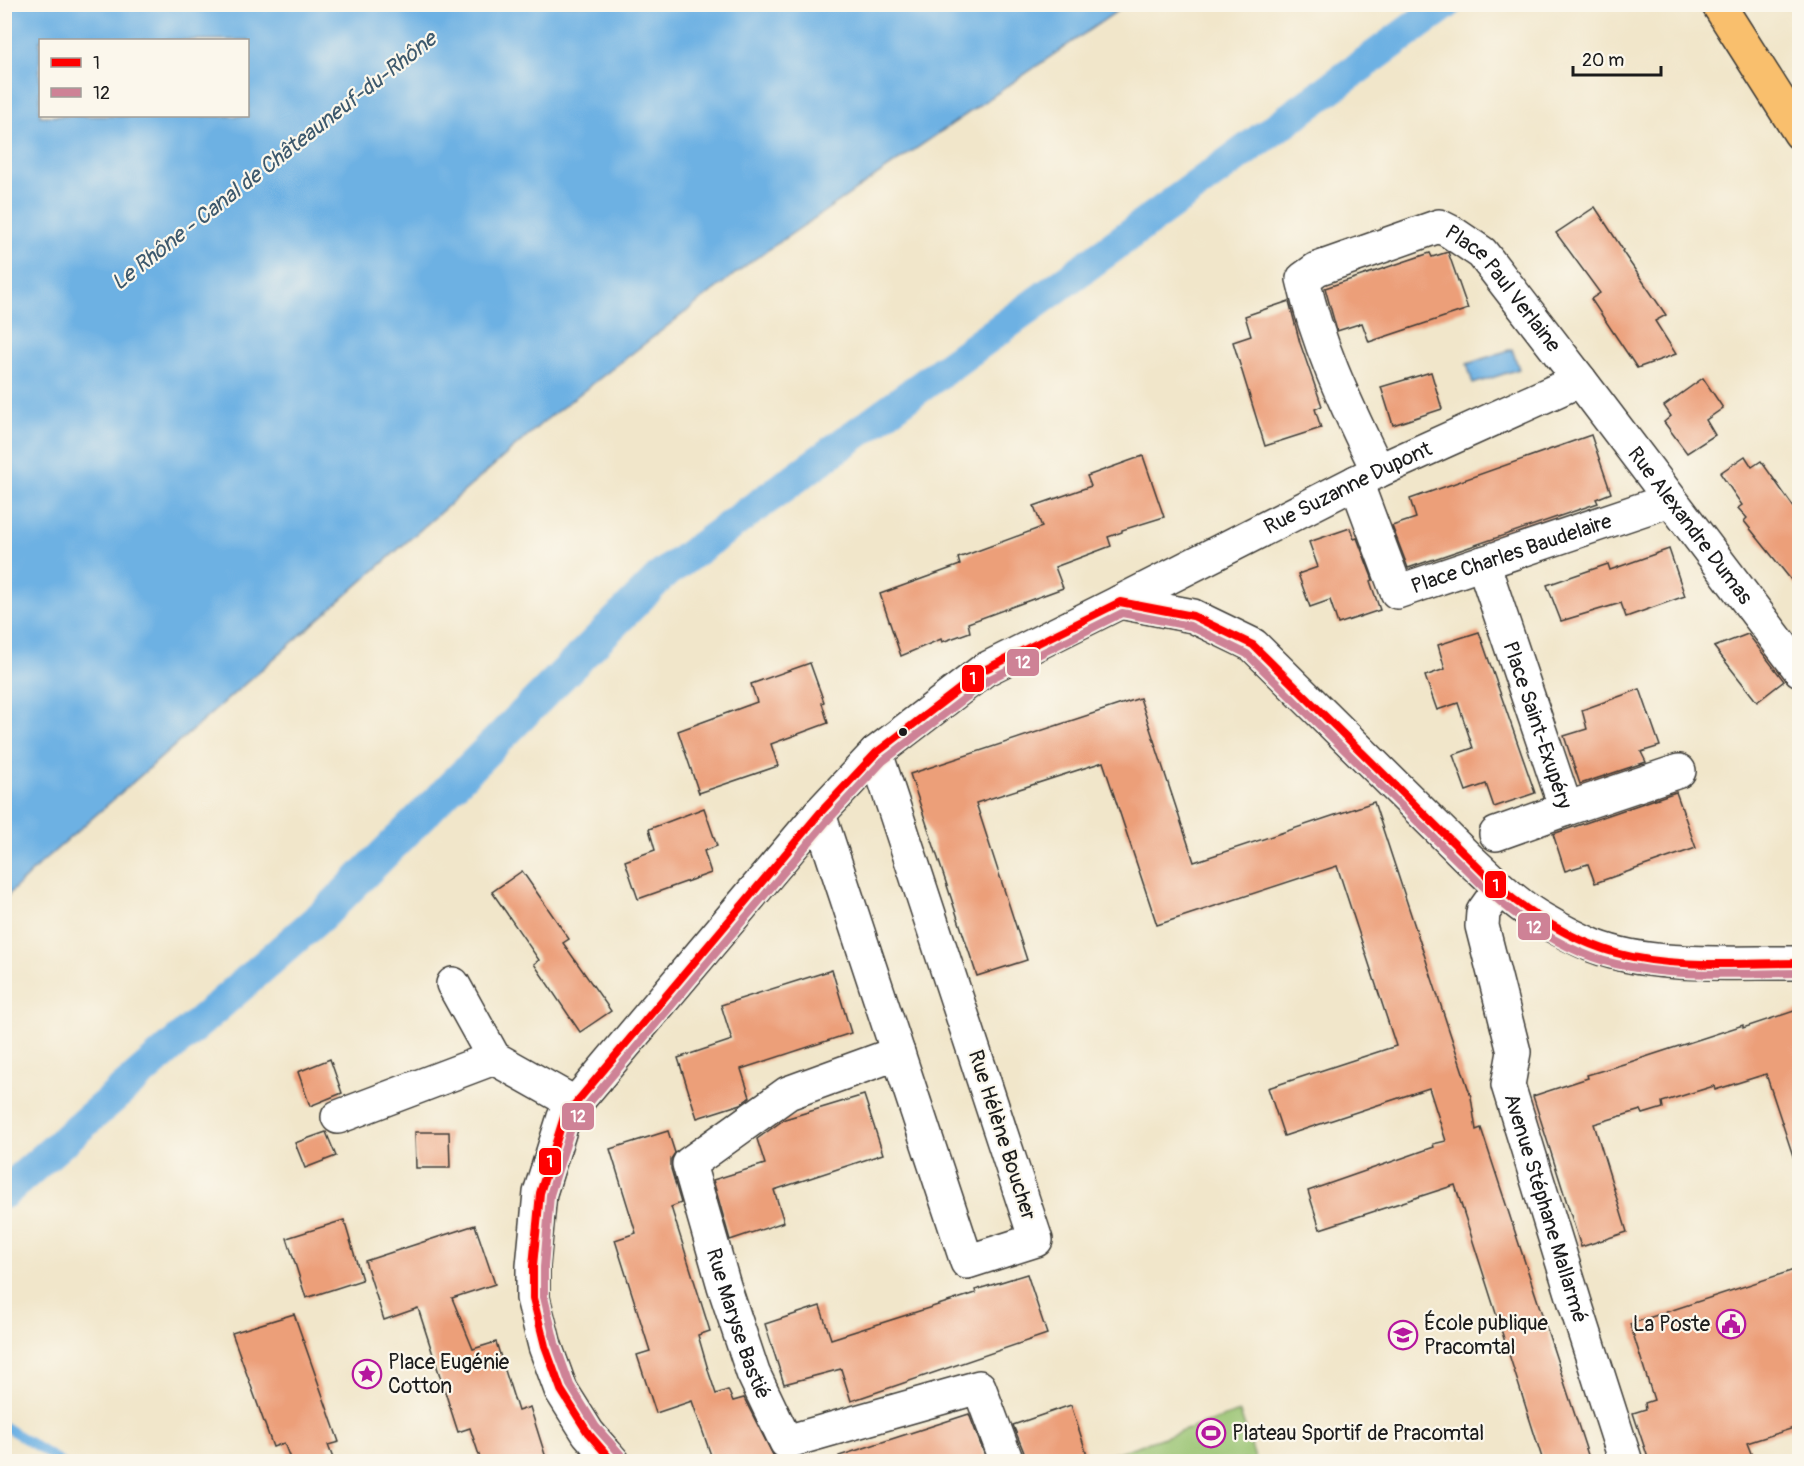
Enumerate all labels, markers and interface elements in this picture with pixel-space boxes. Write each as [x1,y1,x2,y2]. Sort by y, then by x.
water label: Le Rhône - Canal de Châteauneuf-du-Rhône [106,24,444,297]
legend [39,39,249,117]
scale bar [1573,39,1662,77]
text: 20 m [1582,49,1624,72]
text: 1 [93,52,100,75]
text: 12 [93,82,110,105]
street label: Place Paul Verlaine [1440,218,1567,358]
street label: Rue Suzanne Dupont [1259,435,1437,540]
street label: Rue Alexandre Dumas [1622,441,1759,610]
street label: Place Charles Baudelaire [1407,507,1616,600]
street label: Place Saint-Exupéry [1497,638,1578,812]
line badge: 12 [1006,648,1040,677]
text: 12 [1015,653,1031,673]
line badge: 1 [961,664,985,693]
text: 1 [970,669,976,689]
unlabelled marker [897,726,909,738]
line badge: 1 [1484,870,1507,899]
text: 1 [1493,876,1499,896]
line badge: 12 [1517,912,1551,941]
text: 12 [1526,918,1542,938]
street label: Rue Hélène Boucher [962,1047,1042,1224]
street label: Avenue Stéphane Mallarmé [1498,1090,1594,1326]
line badge: 12 [561,1102,595,1131]
text: 12 [570,1107,586,1127]
line badge: 1 [538,1147,562,1176]
text: 1 [547,1152,553,1172]
street label: Rue Maryse Bastié [700,1245,777,1404]
public building icon: La Poste [1715,1308,1747,1340]
place label: École publique Pracomtal [1424,1310,1549,1361]
place label: La Poste [1633,1311,1711,1338]
school or university icon: École publique Pracomtal [1387,1319,1419,1351]
place label: Place Eugénie Cotton [388,1349,510,1400]
place icon: Place Eugénie Cotton [351,1358,383,1390]
sports icon: Plateau Sportif de Pracomtal [1195,1417,1227,1449]
place label: Plateau Sportif de Pracomtal [1232,1420,1484,1447]

